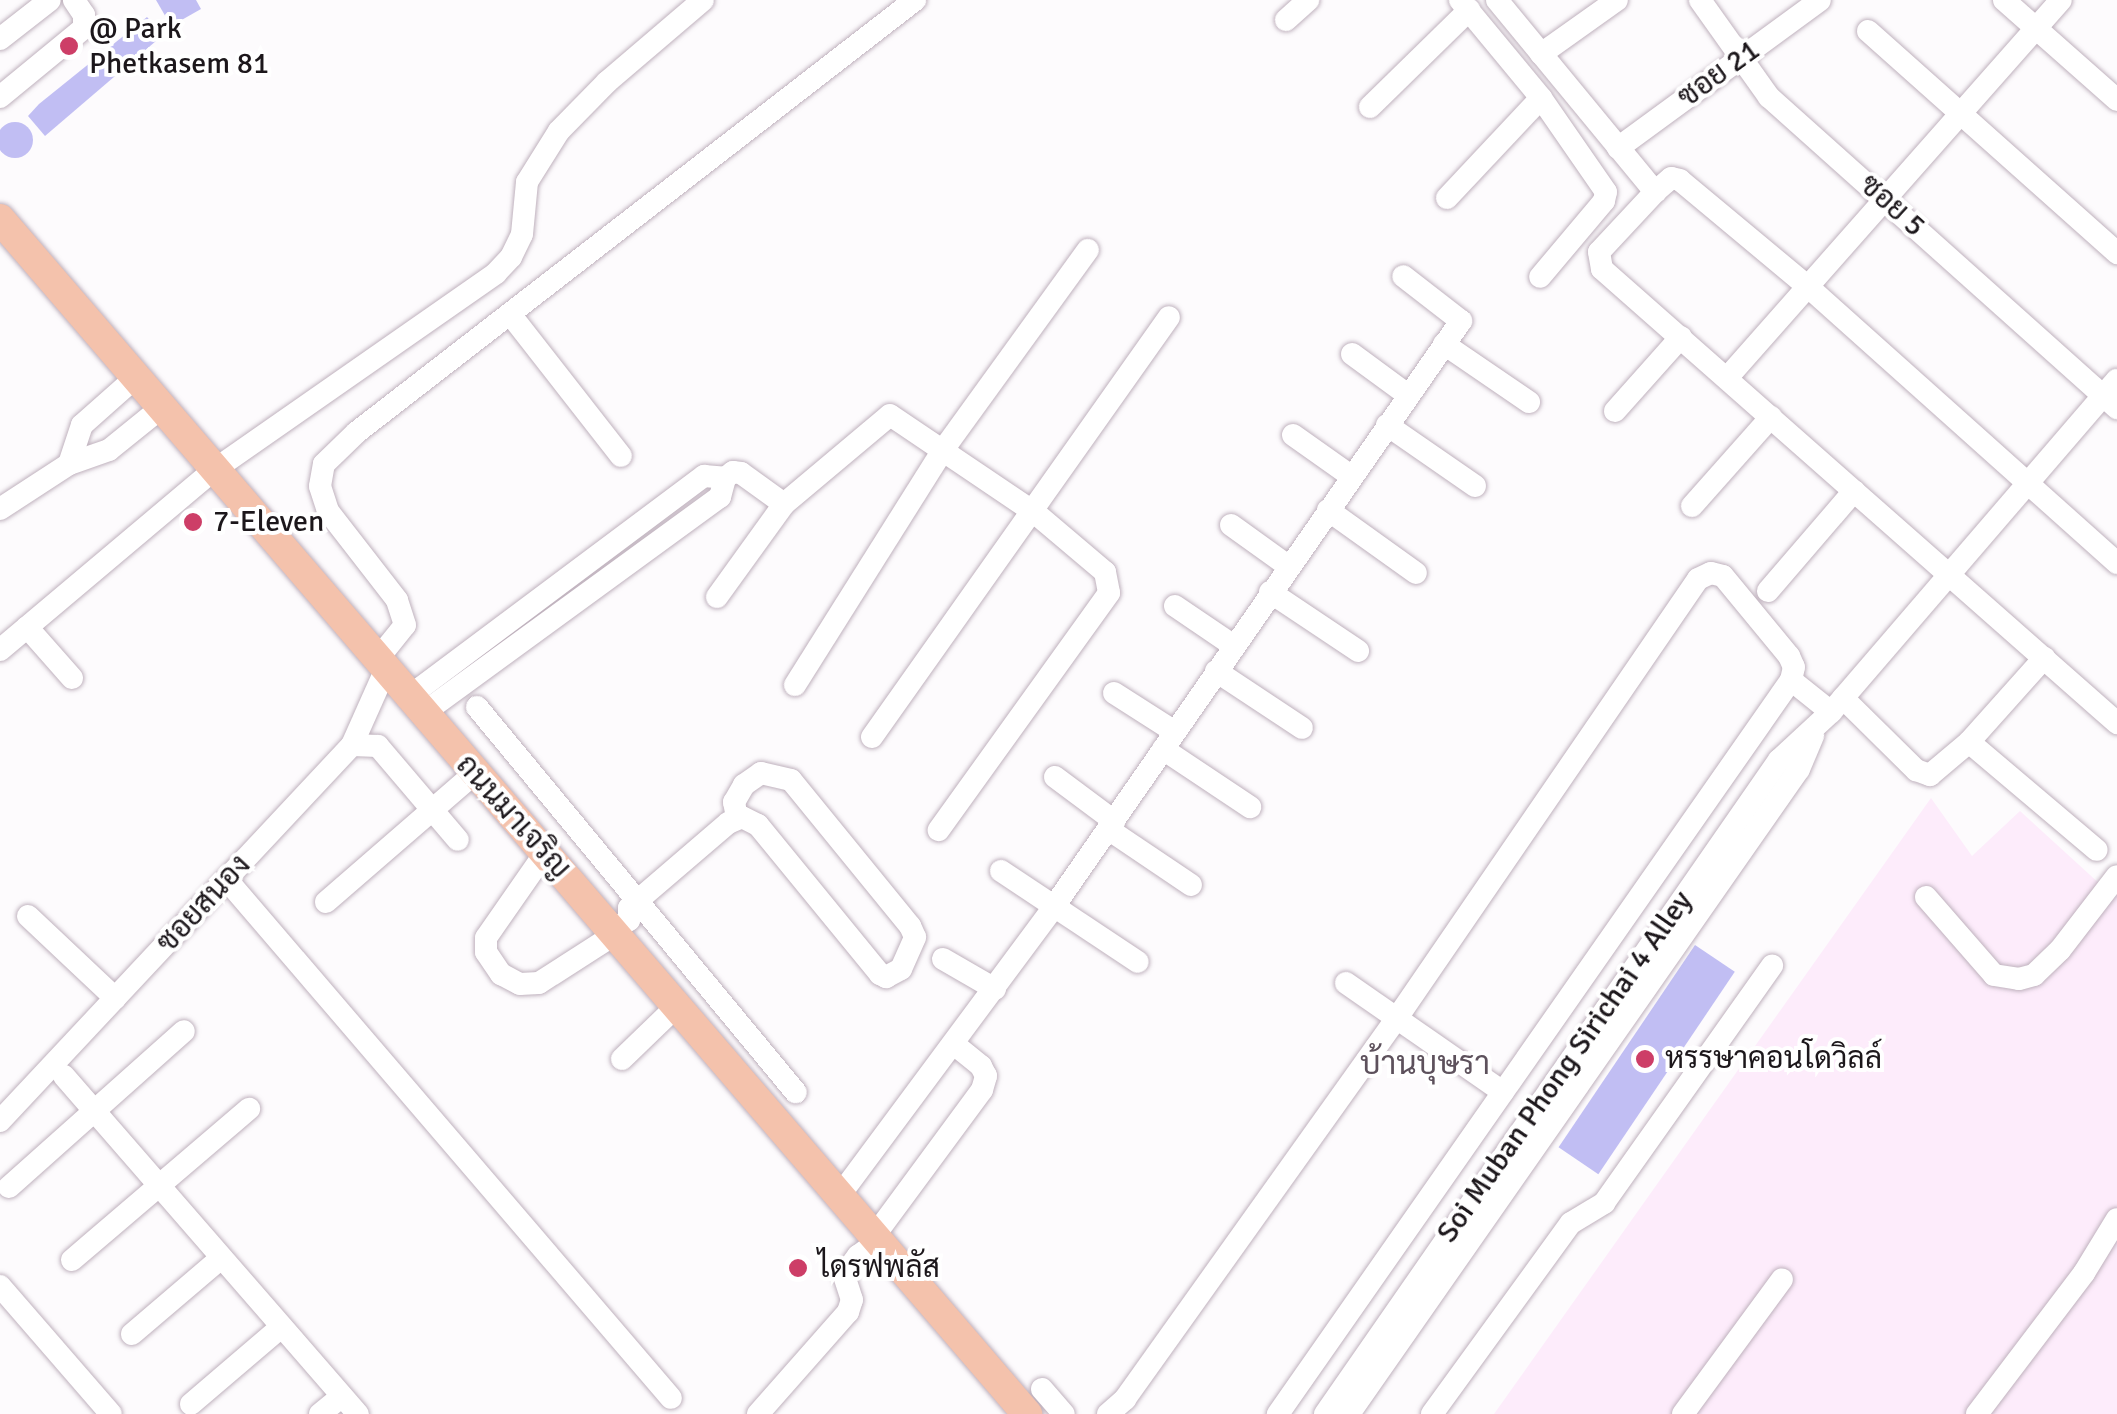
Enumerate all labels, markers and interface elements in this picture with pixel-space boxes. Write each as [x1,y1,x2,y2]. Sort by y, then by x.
place label: @ Park Phetkasem 81 [89,11,269,82]
street label: ซอย 21 [1671,32,1767,116]
marker: @ Park Phetkasem 81 [58,35,80,57]
street label: ซอย 5 [1852,167,1932,245]
place label: 7-Eleven [213,504,324,540]
marker: 7-Eleven [182,511,204,533]
street label: ถนนมาเจริญ [448,748,578,886]
street label: ซอยสนอง [150,847,258,961]
street label: Soi Muban Phong Sirichai 4 Alley [1430,884,1700,1250]
place label: หรรษาคอนโดวิลล์ [1665,1041,1882,1077]
district label: บ้านบุษรา [1360,1045,1490,1083]
marker: หรรษาคอนโดวิลล์ [1634,1048,1656,1070]
place label: ไดรฟพลัส [818,1250,940,1286]
marker: ไดรฟพลัส [787,1257,809,1279]

